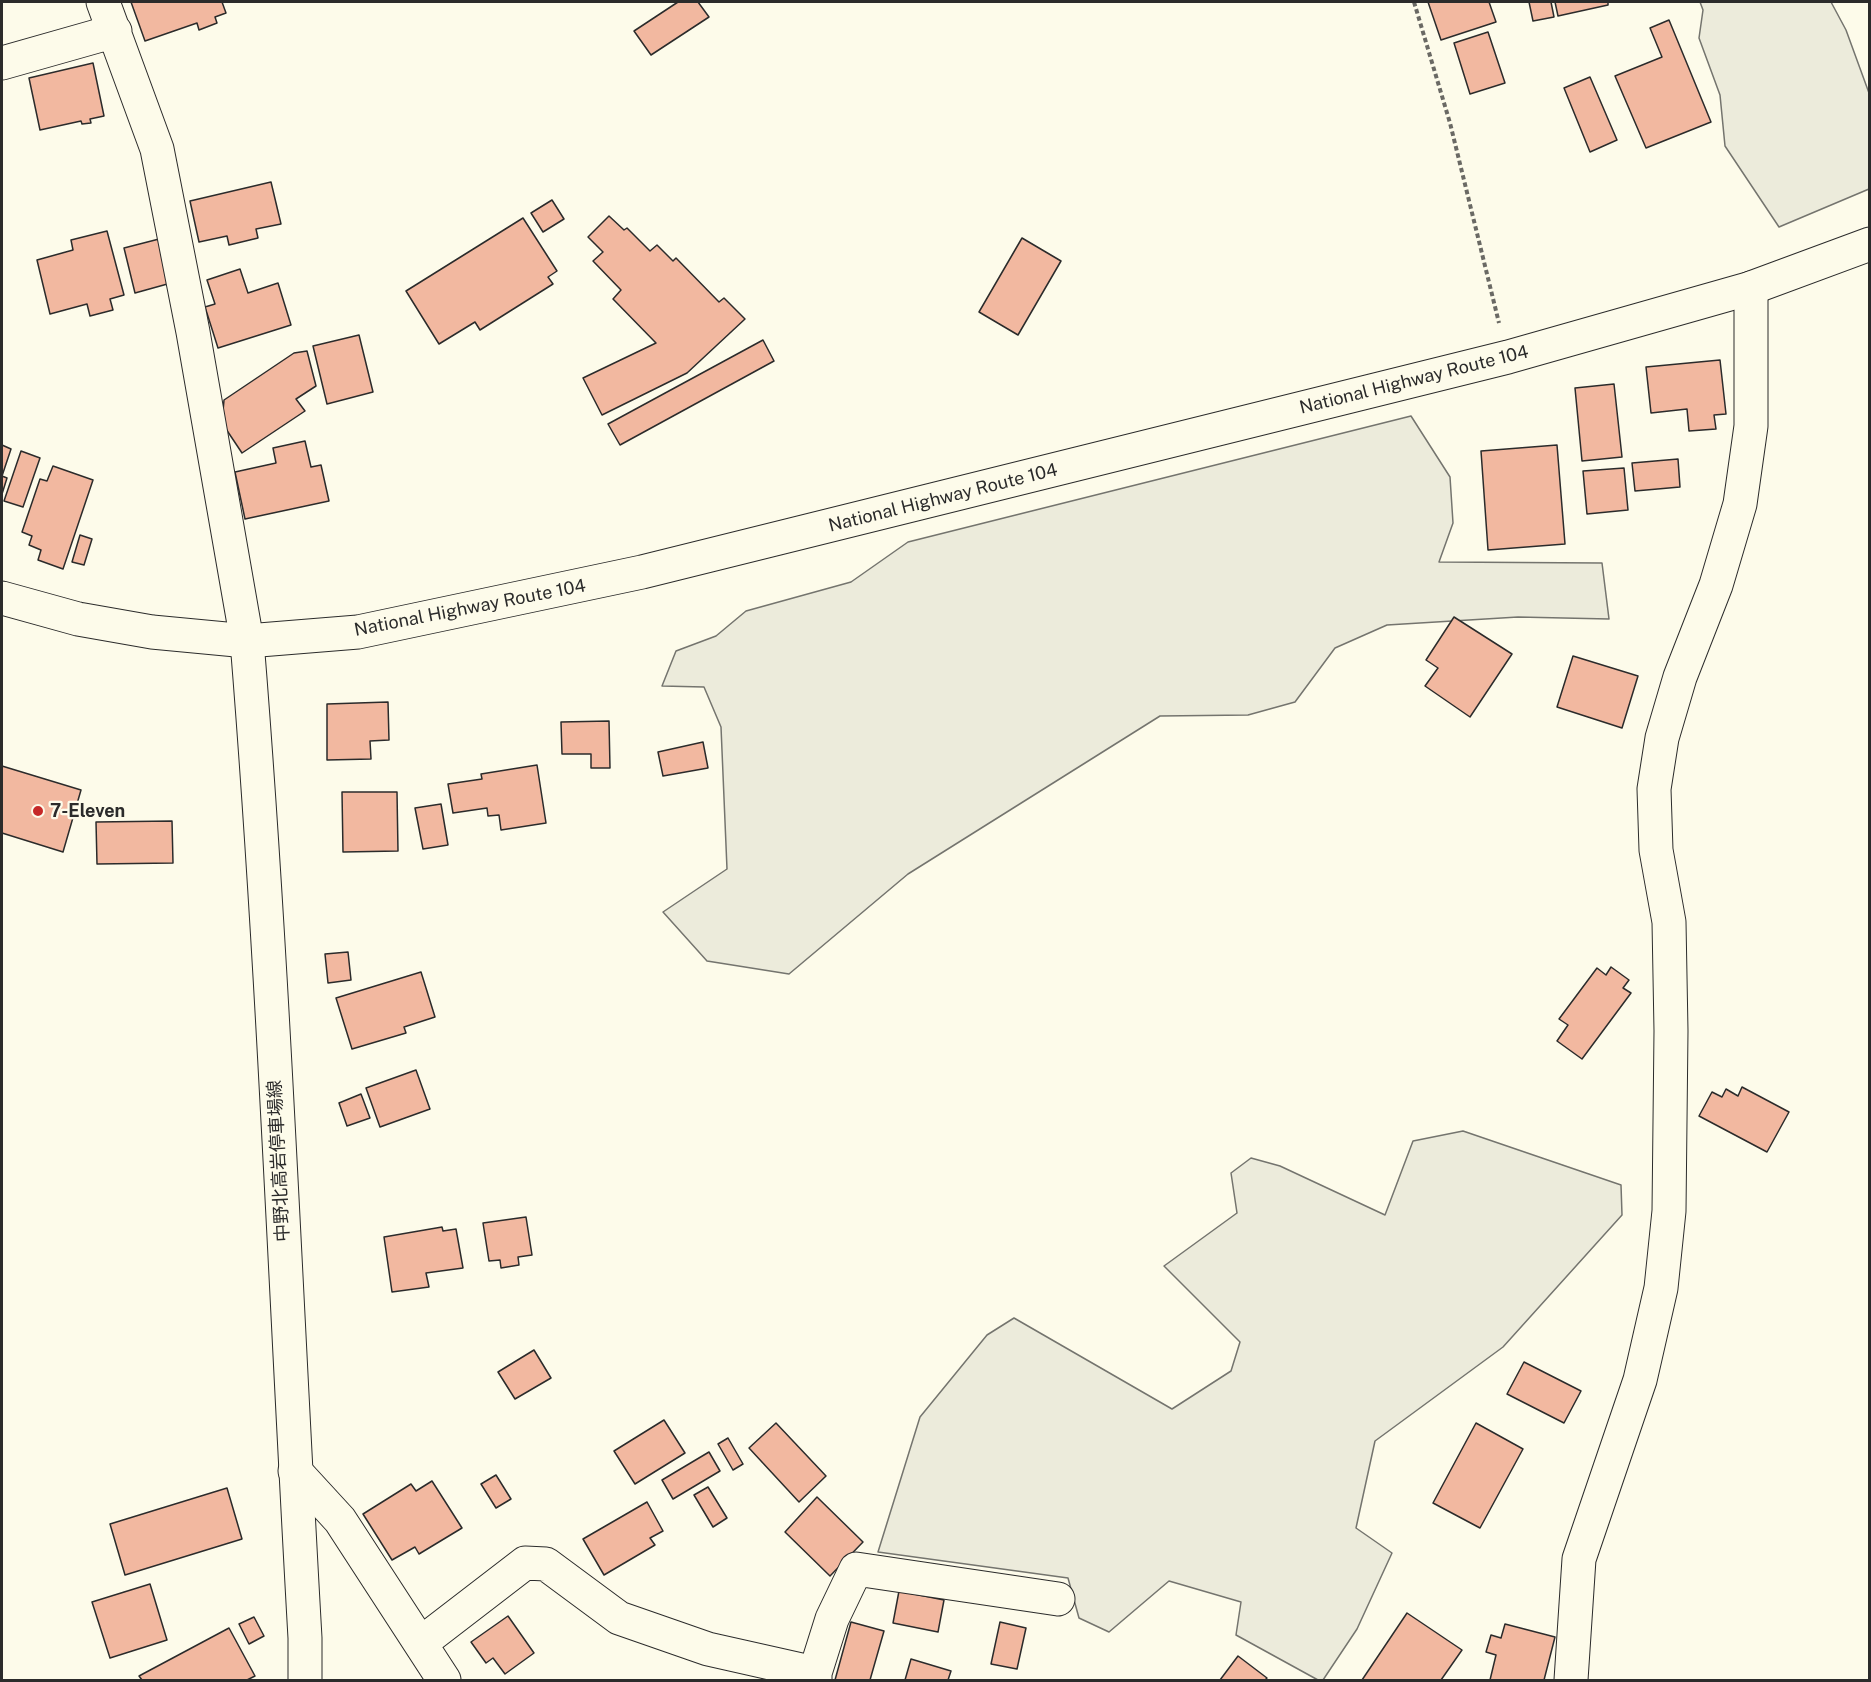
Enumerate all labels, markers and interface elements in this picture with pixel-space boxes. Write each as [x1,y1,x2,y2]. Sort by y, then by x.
street label: National Highway Route 104 [1297,341,1531,419]
street label: National Highway Route 104 [826,459,1060,537]
street label: National Highway Route 104 [352,575,588,641]
place label: 7-Eleven [50,800,125,822]
marker: 7-Eleven [31,804,45,818]
street label: 中野北高岩停車場線 [264,1080,294,1242]

